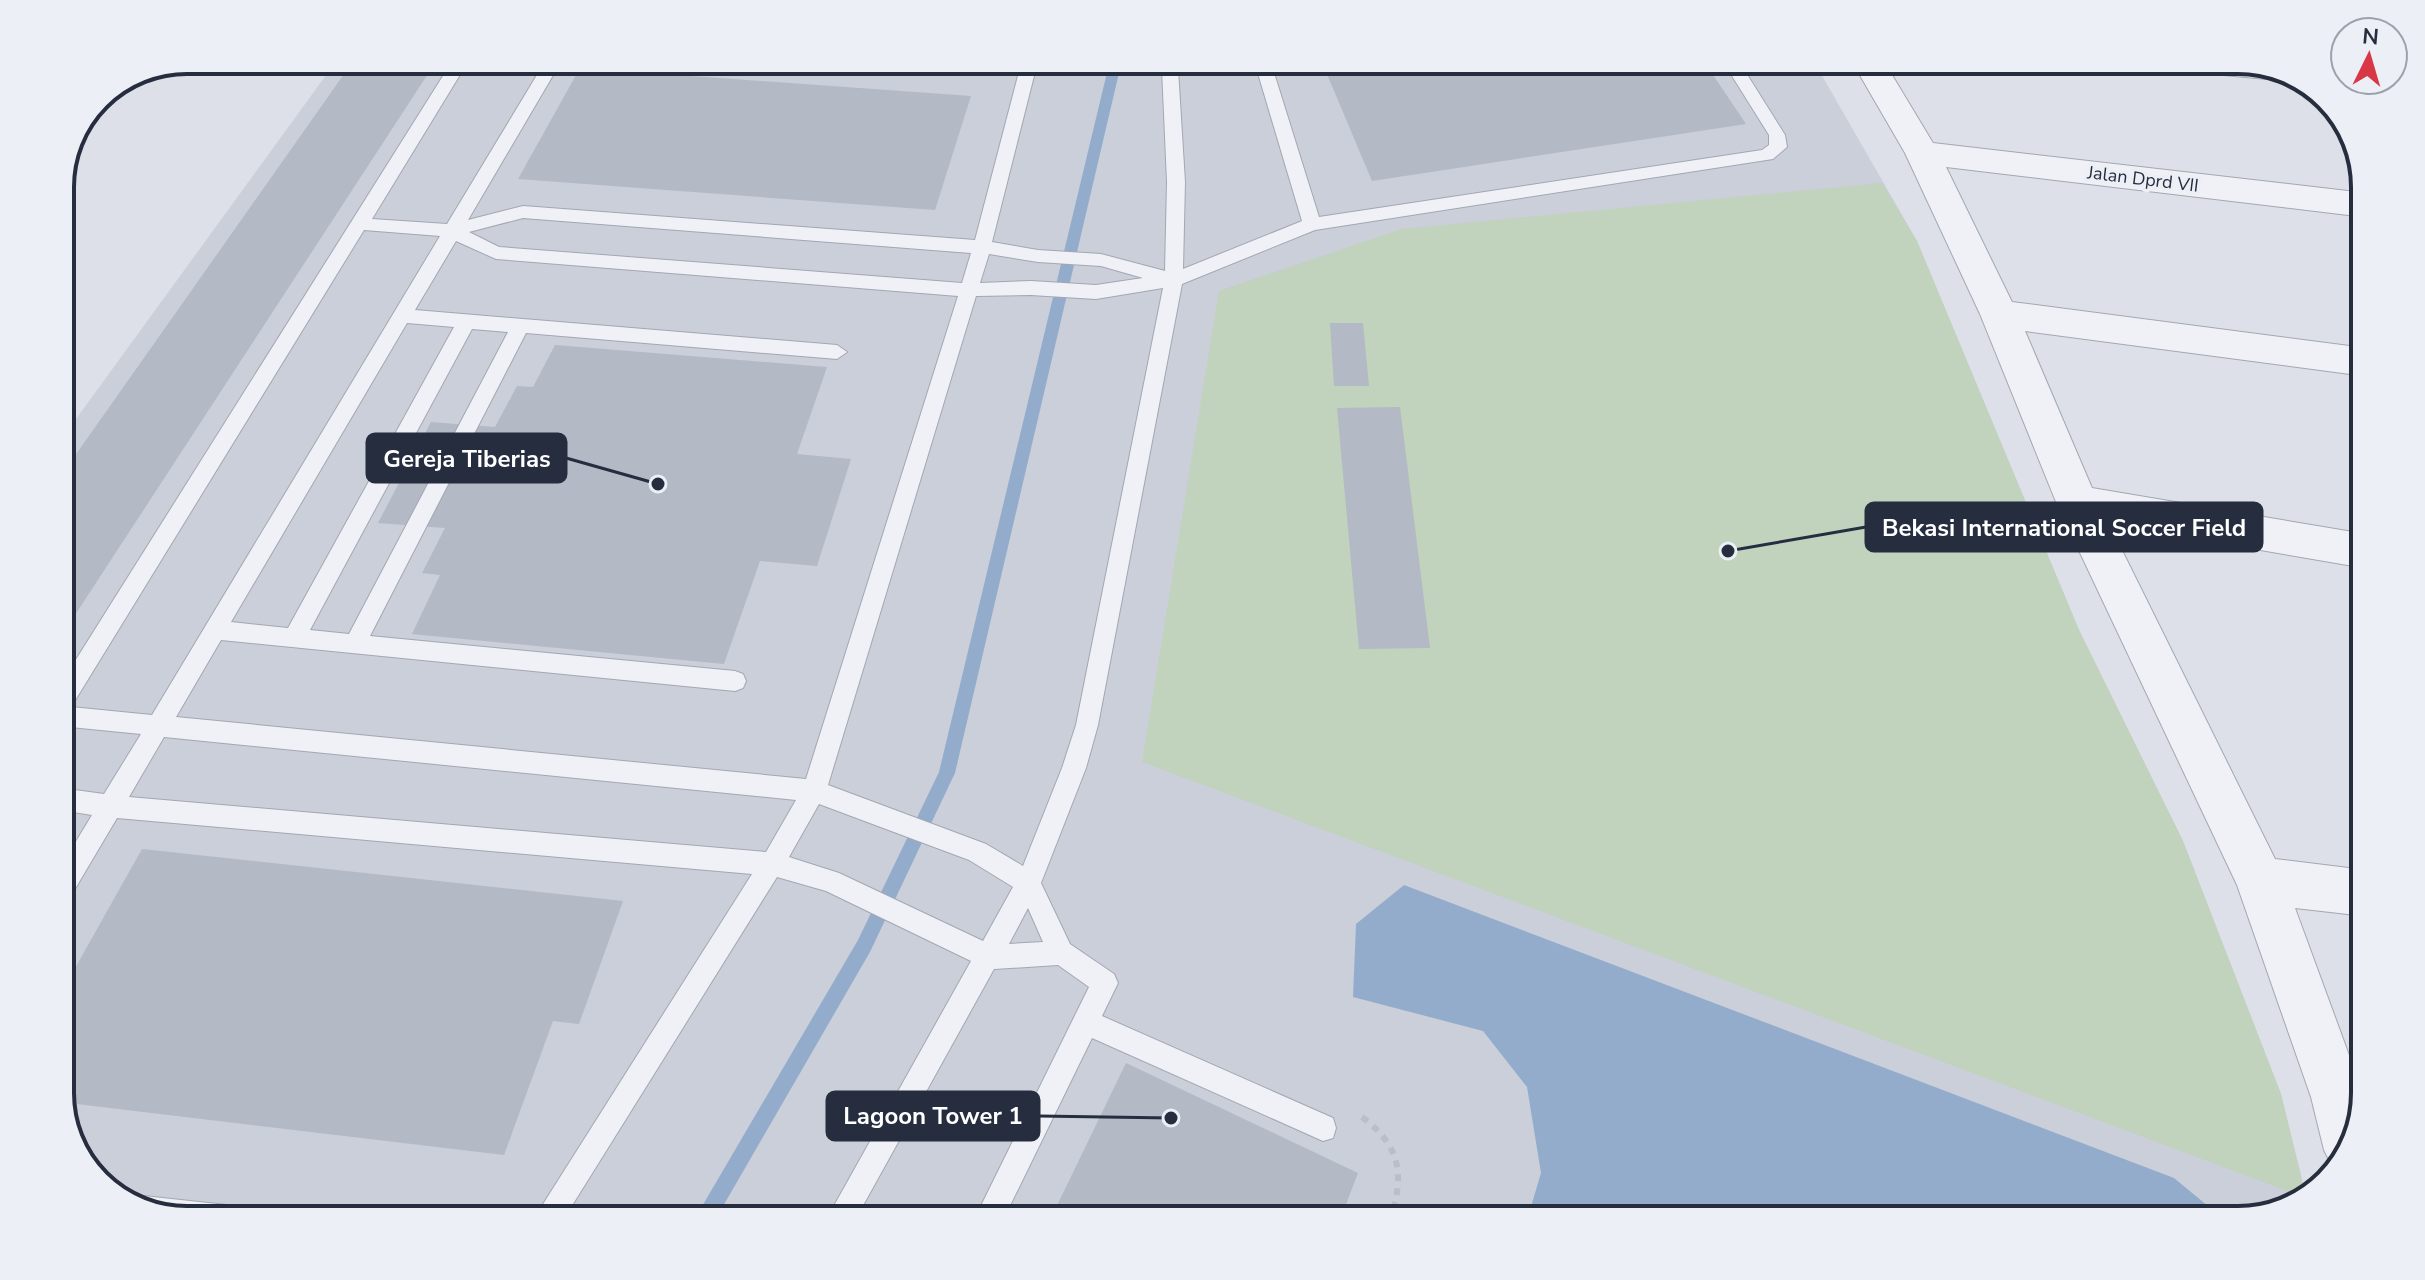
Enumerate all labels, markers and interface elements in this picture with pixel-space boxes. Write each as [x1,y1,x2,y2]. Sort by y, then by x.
north arrow [2329,16,2409,96]
text: N [2361,21,2380,53]
street label: Jalan Dprd VII [2085,160,2200,198]
callout: Gereja Tiberias [367,434,566,482]
text: Gereja Tiberias [383,443,551,475]
callout: Bekasi International Soccer Field [1866,503,2262,551]
text: Bekasi International Soccer Field [1882,512,2246,544]
callout: Lagoon Tower 1 [827,1092,1039,1140]
text: Lagoon Tower 1 [843,1100,1023,1132]

